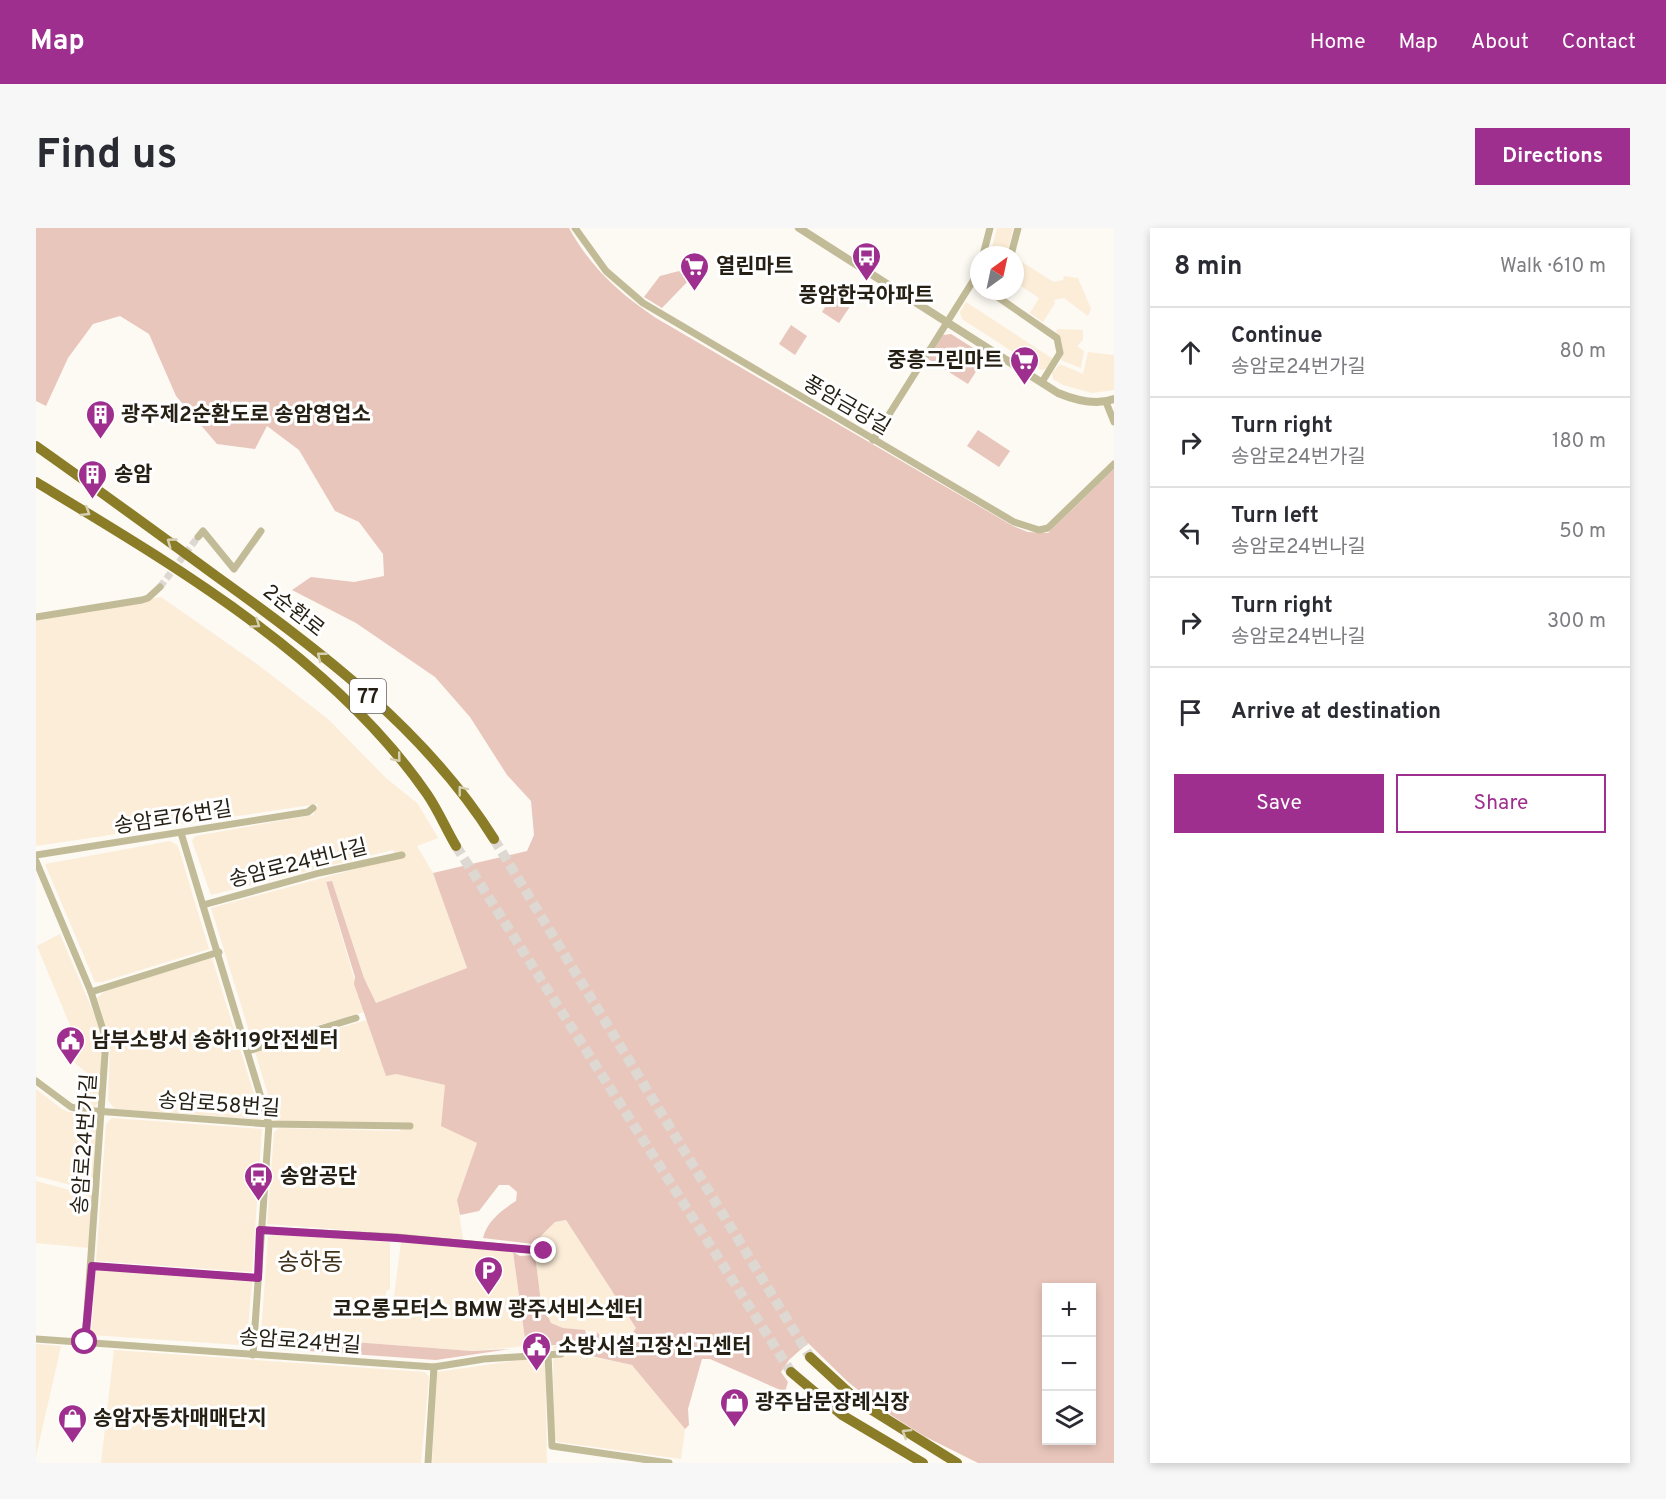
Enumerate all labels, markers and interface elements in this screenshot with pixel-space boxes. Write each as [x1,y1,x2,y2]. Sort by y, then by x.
text: Map [30,24,85,60]
text: Home [1310,29,1366,56]
text: Map [1399,29,1438,56]
text: About [1471,29,1529,56]
text: Contact [1562,29,1636,56]
button: Directions [1475,128,1630,185]
text: Find us [36,130,177,183]
bus stop icon: 풍암한국아파트 [850,240,882,282]
north arrow [970,246,1024,300]
supermarket icon: 열린마트 [679,250,711,292]
text: 8 min [1174,251,1242,284]
place label: 열린마트 [716,254,793,281]
text: Walk · 610 m [1500,254,1606,280]
place label: 풍암한국아파트 [798,283,934,310]
text: Continue [1231,323,1322,350]
icon: ahead [1174,336,1207,369]
text: 80 m [1560,339,1606,365]
supermarket icon: 중흥그린마트 [1008,344,1040,386]
place label: 중흥그린마트 [887,348,1003,375]
text: 송암로24번가길 [1231,355,1366,381]
street label: 풍암금당길 [798,370,895,442]
building icon: 광주제2순환도로 송암영업소 [84,398,116,440]
place label: 광주제2순환도로 송암영업소 [121,402,371,429]
text: Turn right [1231,413,1333,440]
icon: right [1174,426,1207,459]
text: 180 m [1552,429,1606,455]
text: 송암로24번가길 [1231,445,1366,471]
building icon: 송암 [77,458,109,500]
place label: 송암 [114,462,153,489]
text: Turn left [1231,503,1319,530]
one-way arrow [80,505,90,517]
icon: left [1174,516,1207,549]
text: 50 m [1559,519,1606,545]
text: 송암로24번나길 [1231,535,1366,561]
one-way arrow [166,538,177,549]
street label: 2순환로 [257,579,329,644]
text: Turn right [1231,593,1333,620]
icon: right [1174,606,1207,639]
text: 300 m [1547,609,1606,635]
one-way arrow [249,617,260,628]
text: 송암로24번나길 [1231,625,1366,651]
one-way arrow [317,652,328,663]
road number: 77 [350,679,386,713]
icon: arrive [1174,696,1207,729]
text: Arrive at destination [1231,699,1441,726]
one-way arrow [390,751,401,762]
button: Save [1174,774,1384,833]
button: Share [1396,774,1606,833]
one-way arrow [458,786,469,797]
street label: 송암로76번길 [112,796,234,841]
street label: 송암로24번나길 [226,834,370,895]
public building icon: 남부소방서 송하119안전센터 [54,1024,86,1066]
place label: 남부소방서 송하119안전센터 [91,1028,338,1055]
street label: 송암로24번가길 [67,1073,104,1216]
street label: 송암로58번길 [157,1088,281,1123]
bus stop icon: 송암공단 [243,1160,275,1202]
place label: 송암공단 [280,1164,357,1191]
route end [530,1237,556,1263]
district label: 송하동 [277,1249,343,1279]
parking icon: 코오롱모터스 BMW 광주서비스센터 [472,1254,504,1296]
map controls [1042,1283,1096,1445]
button: + [1042,1283,1096,1337]
place label: 코오롱모터스 BMW 광주서비스센터 [333,1297,643,1324]
street label: 송암로24번길 [238,1325,362,1360]
route start [71,1328,97,1354]
public building icon: 소방시설고장신고센터 [521,1330,553,1372]
place label: 소방시설고장신고센터 [558,1334,751,1361]
button: − [1042,1337,1096,1391]
shop icon: 광주남문장례식장 [718,1386,750,1428]
place label: 광주남문장례식장 [755,1390,910,1417]
button: layers [1042,1391,1096,1445]
shop icon: 송암자동차매매단지 [56,1402,88,1444]
place label: 송암자동차매매단지 [93,1406,267,1433]
one-way arrow [902,1429,912,1441]

